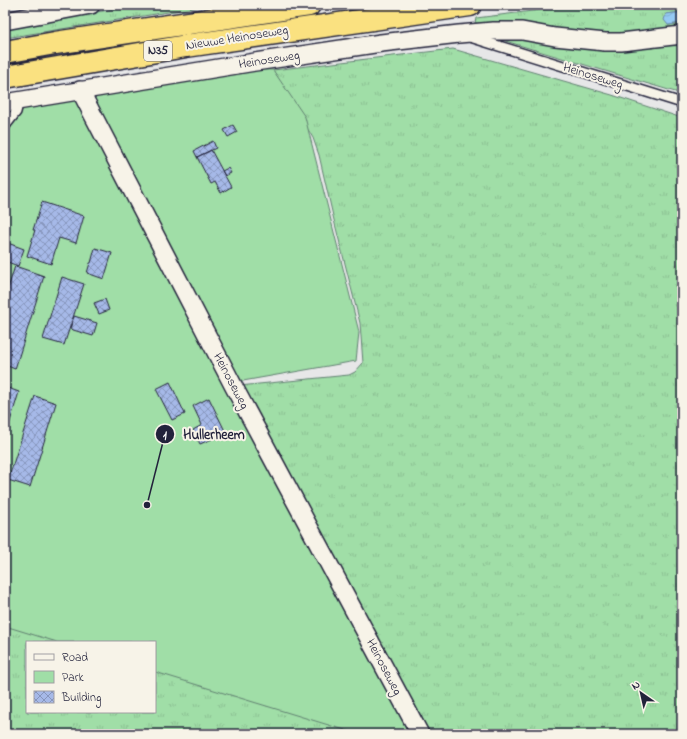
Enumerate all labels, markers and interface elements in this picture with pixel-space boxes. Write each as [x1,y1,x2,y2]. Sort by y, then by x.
street label: Nieuwe Heinoseweg [184,21,290,56]
road number: N35 [144,41,172,61]
street label: Heinoseweg [237,46,301,75]
street label: Heinoseweg [561,58,625,95]
street label: Heinoseweg [207,349,254,413]
callout: Hullerheem [155,421,253,447]
text: Hullerheem [183,425,245,446]
text: 1 [163,427,167,445]
street label: Heinoseweg [360,635,407,699]
legend [26,641,156,713]
text: Road [62,649,88,667]
text: Park [62,669,84,687]
north arrow [621,673,661,713]
text: N [628,677,644,694]
text: Building [61,689,101,708]

